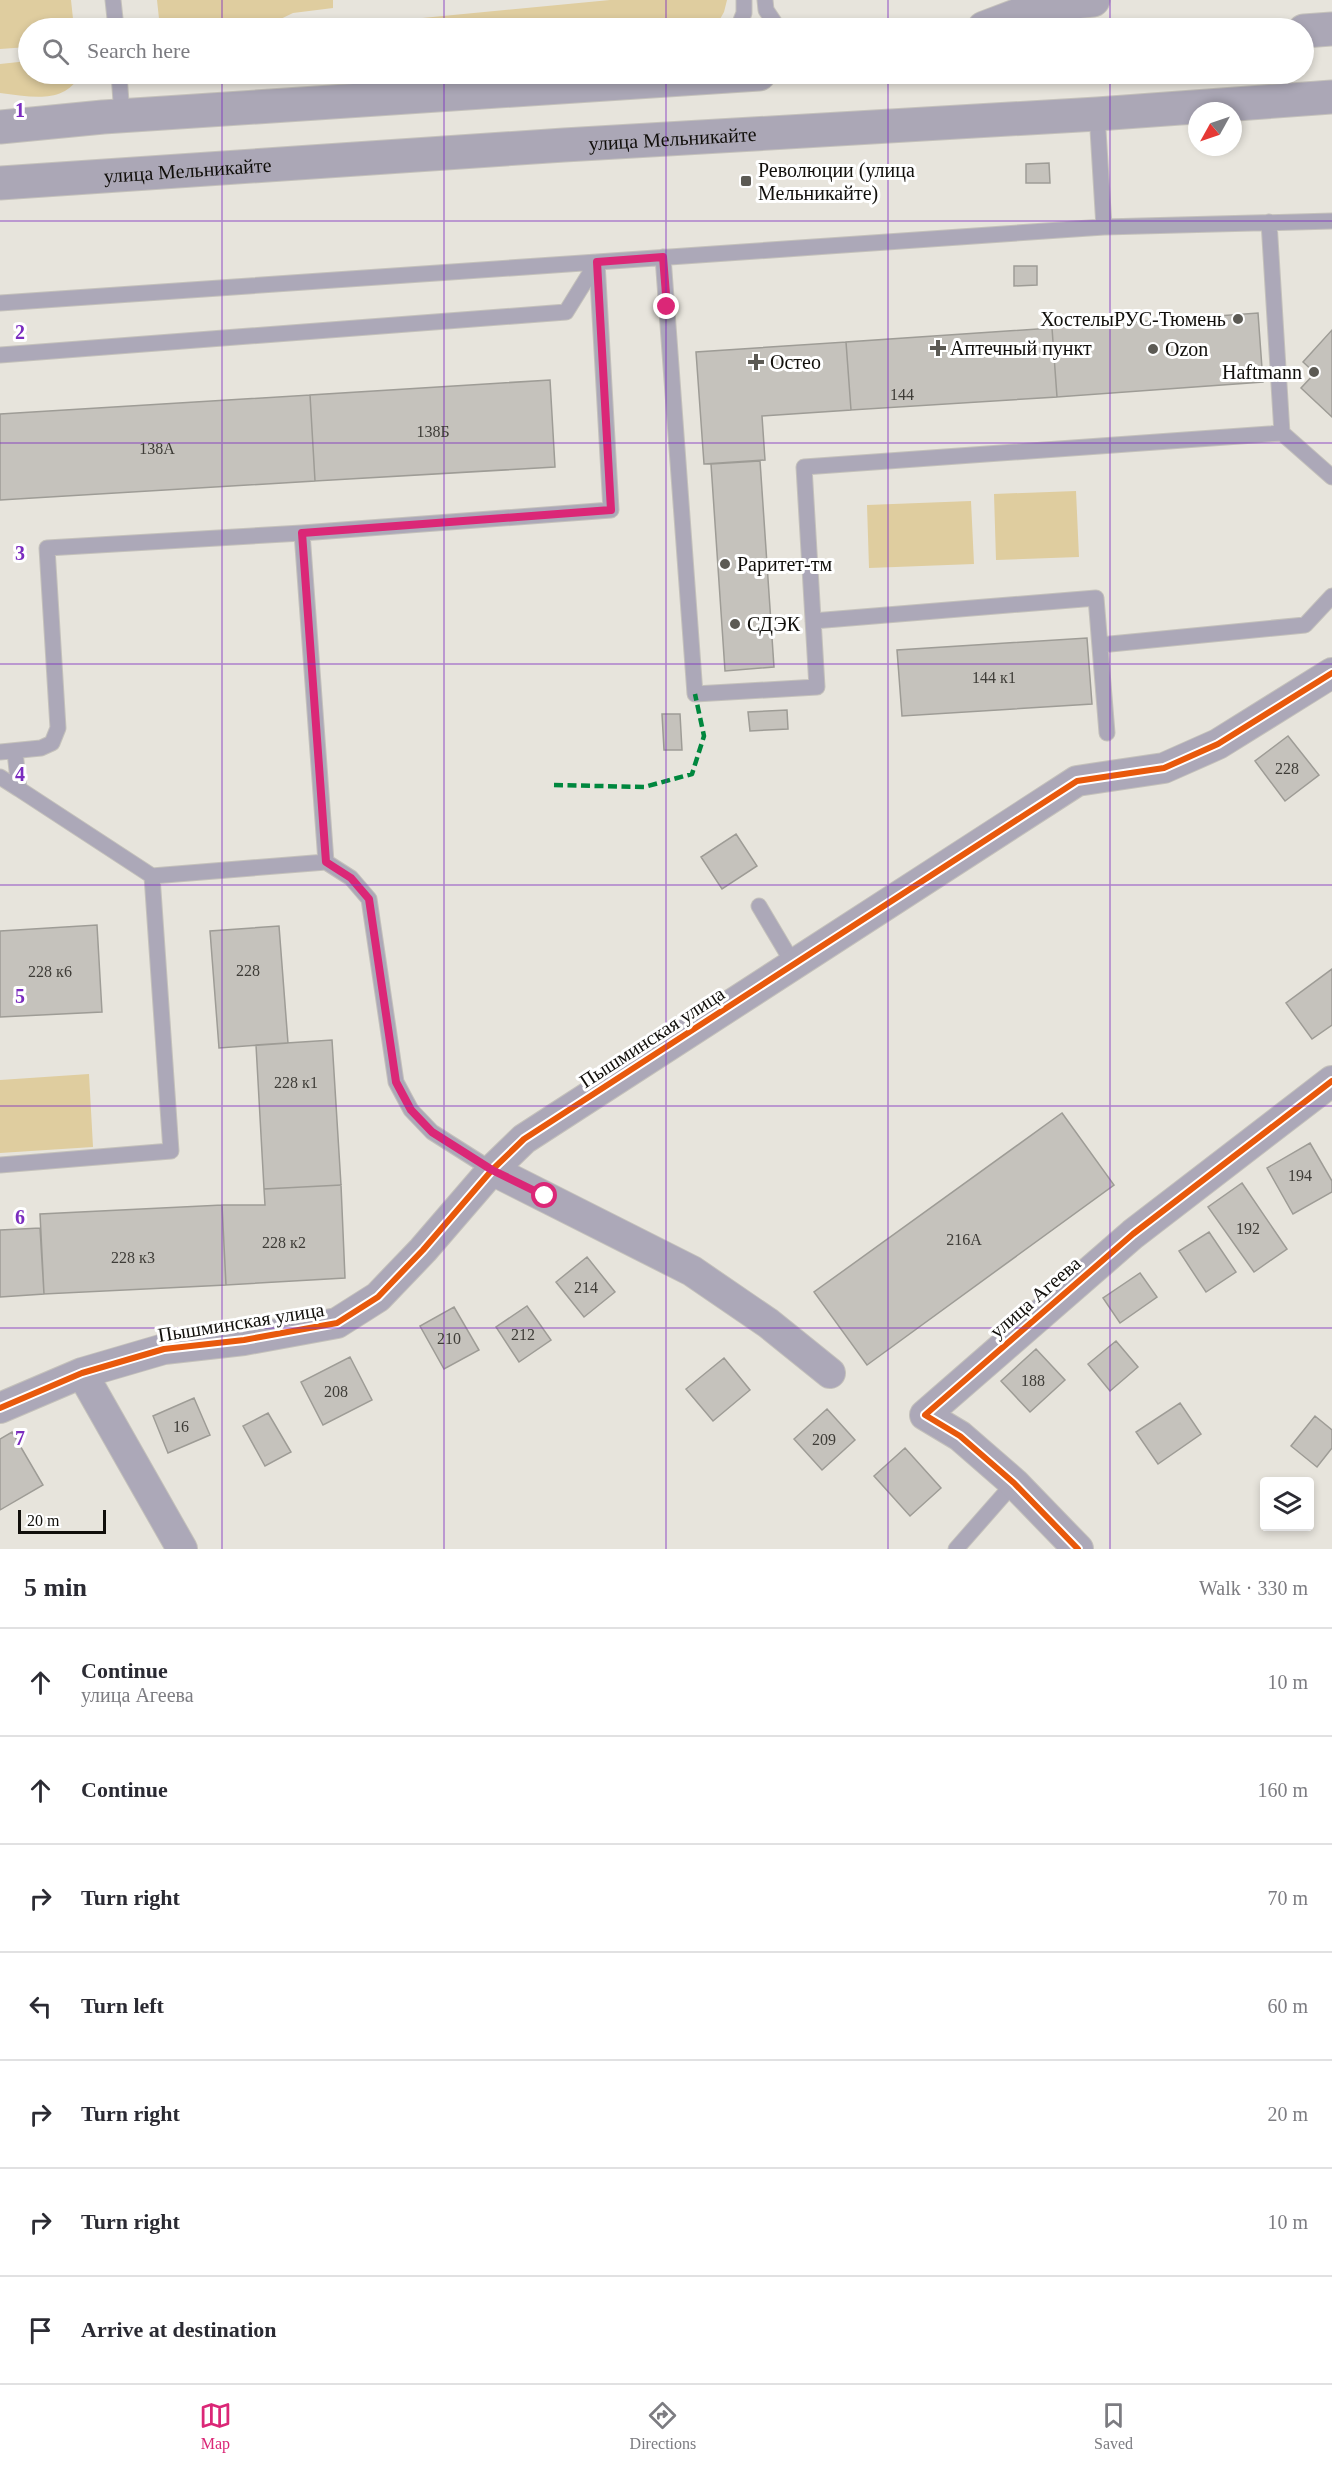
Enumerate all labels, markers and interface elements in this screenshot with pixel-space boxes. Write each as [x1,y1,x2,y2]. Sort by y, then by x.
search box [18,18,1314,84]
icon: search [39,35,72,68]
text: Search here [87,38,190,63]
text: 1 [15,99,25,121]
north arrow [1188,102,1242,156]
street label: улица Мельникайте [588,123,757,156]
street label: улица Мельникайте [103,154,272,188]
place label: Революции (улица Мельникайте) [758,159,915,205]
marker: Революции (улица Мельникайте) [739,174,753,188]
route end [653,293,679,319]
place label: ХостелыРУС-Тюмень [1040,308,1226,330]
marker: ХостелыРУС-Тюмень [1231,312,1245,326]
text: 2 [15,321,25,343]
place label: Аптечный пункт [950,337,1092,360]
place label: Ozon [1165,338,1208,360]
marker: Аптечный пункт [931,341,945,355]
marker: Ozon [1146,342,1160,356]
place label: Остео [770,351,821,373]
marker: Остео [747,353,765,371]
place label: Haftmann [1222,361,1302,383]
marker: Haftmann [1307,365,1321,379]
house number: 144 [890,386,914,403]
house number: 138Б [416,423,450,440]
house number: 138А [139,440,175,457]
text: 3 [15,542,25,564]
place label: Раритет-тм [737,553,832,576]
marker: Раритет-тм [718,557,732,571]
place label: СДЭК [747,613,801,636]
marker: СДЭК [728,617,742,631]
house number: 144 к1 [972,669,1016,686]
house number: 228 [1275,760,1299,777]
text: 4 [15,763,25,785]
house number: 228 [236,962,260,979]
house number: 228 к6 [28,963,72,980]
street label: Пышминская улица [576,982,729,1093]
text: 5 [15,985,25,1007]
house number: 228 к1 [274,1074,318,1091]
house number: 194 [1288,1167,1312,1184]
route start [531,1182,557,1208]
text: 6 [15,1206,25,1228]
house number: 192 [1236,1220,1260,1237]
house number: 216А [946,1231,982,1248]
house number: 228 к2 [262,1234,306,1251]
house number: 228 к3 [111,1249,155,1266]
street label: улица Агеева [985,1252,1085,1343]
house number: 214 [574,1279,598,1296]
street label: Пышминская улица [156,1298,326,1347]
house number: 212 [511,1326,535,1343]
house number: 210 [437,1330,461,1347]
house number: 188 [1021,1372,1045,1389]
house number: 208 [324,1383,348,1400]
house number: 16 [173,1418,189,1435]
text: 7 [15,1427,25,1449]
house number: 209 [812,1431,836,1448]
map controls [1260,1477,1314,1531]
button: layers [1260,1477,1314,1531]
scale bar [18,1507,106,1534]
text: 20 m [27,1512,59,1529]
text: 5 min [24,1573,87,1602]
text: Walk · 330 m [1199,1577,1308,1599]
text: Continue [81,1658,168,1683]
icon: ahead [24,1666,57,1699]
text: 10 m [1267,1671,1308,1693]
text: улица Агеева [81,1684,194,1706]
icon: ahead [24,1774,57,1807]
text: Continue [81,1777,168,1802]
text: 160 m [1257,1779,1308,1801]
icon: right [24,1882,57,1915]
text: Turn right [81,1885,180,1910]
text: 70 m [1267,1887,1308,1909]
icon: left [24,1990,57,2023]
text: Turn left [81,1993,164,2018]
text: 60 m [1267,1995,1308,2017]
icon: right [24,2098,57,2131]
text: Turn right [81,2101,180,2126]
text: 20 m [1267,2103,1308,2125]
icon: right [24,2206,57,2239]
text: Turn right [81,2209,180,2234]
text: 10 m [1267,2211,1308,2233]
icon: arrive [24,2314,57,2347]
text: Arrive at destination [81,2317,277,2342]
tab: Map [199,2399,232,2453]
tab: Directions [630,2399,696,2453]
tab: Saved [1094,2399,1133,2453]

